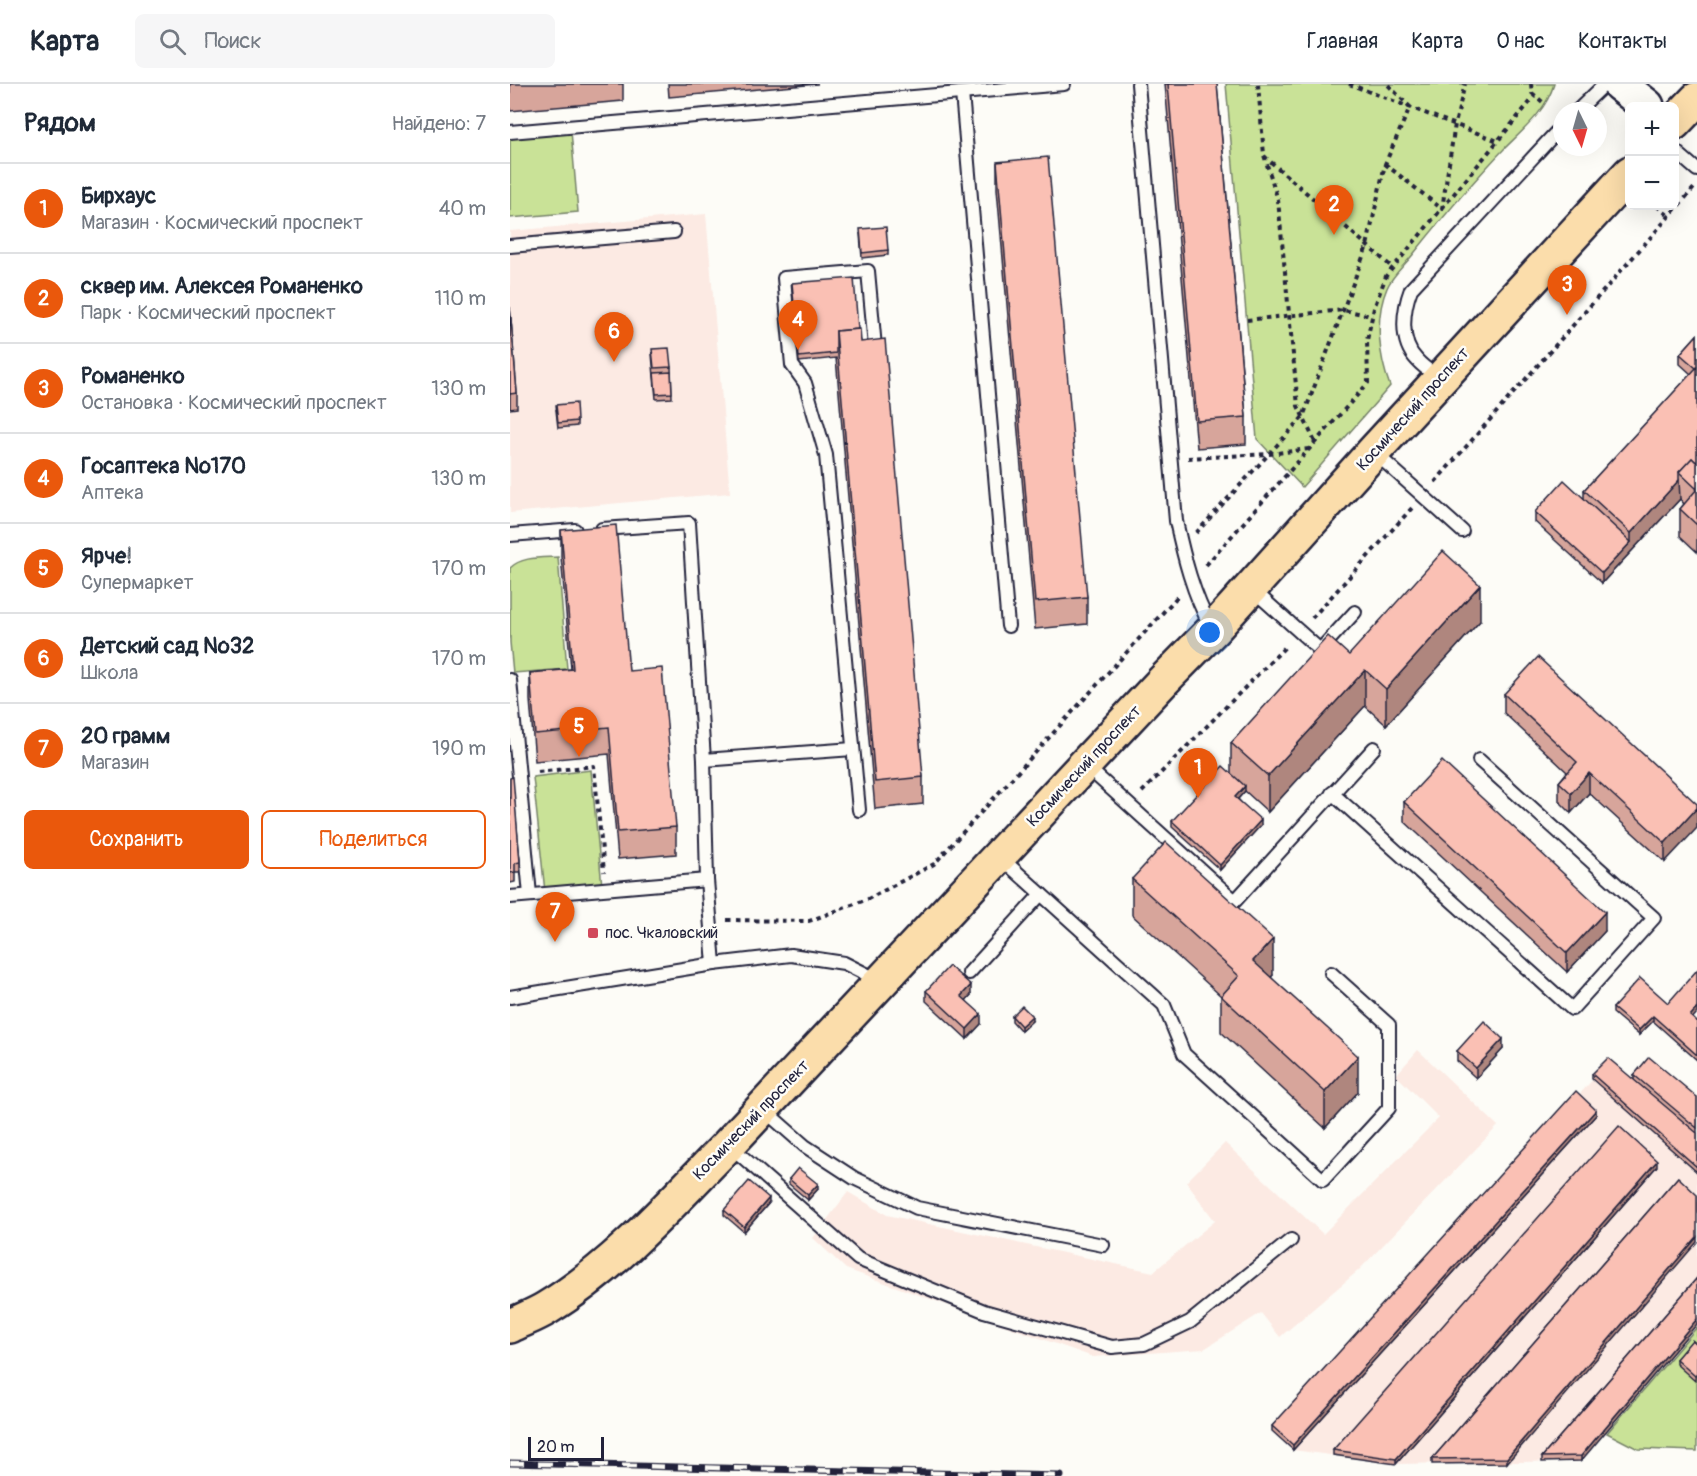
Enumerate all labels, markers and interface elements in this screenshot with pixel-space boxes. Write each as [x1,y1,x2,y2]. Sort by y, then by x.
search box [135,14,555,68]
text: Карта [30,24,99,59]
icon: search [156,25,189,58]
text: Поиск [204,27,262,55]
text: Главная [1307,28,1378,55]
text: Карта [1411,28,1463,55]
text: О нас [1496,28,1545,55]
text: Контакты [1578,28,1667,55]
north arrow [1553,102,1607,156]
map controls [1625,102,1679,210]
button: + [1625,102,1679,156]
text: Рядом [24,107,96,139]
text: Найдено: 7 [392,111,486,136]
button: − [1625,156,1679,210]
text: Бирхаус [81,182,156,210]
pin: 2 [1314,186,1354,235]
text: 1 [40,196,47,221]
text: 40 m [439,196,486,221]
text: Магазин · Космический проспект [81,210,363,235]
pin: 3 [1548,266,1586,315]
text: сквер им. Алексея Романенко [81,272,363,300]
text: 2 [38,286,49,311]
text: 110 m [435,286,486,311]
text: Парк · Космический проспект [81,300,336,325]
pin: 4 [778,300,818,350]
pin: 6 [594,312,634,362]
street label: Космический проспект [1352,343,1474,475]
text: Романенко [81,362,184,390]
text: 3 [38,376,49,401]
text: 130 m [431,376,486,401]
text: Остановка · Космический проспект [81,390,387,415]
text: Госаптека №170 [81,452,246,480]
text: 4 [38,466,49,491]
text: 130 m [431,466,486,491]
text: Аптека [81,480,144,505]
text: Ярче! [81,542,132,570]
text: 5 [38,556,49,581]
text: 170 m [432,556,486,581]
text: Супермаркет [81,570,193,595]
your location [1195,618,1224,647]
text: Детский сад №32 [81,632,254,660]
text: 6 [38,646,49,671]
text: 170 m [432,646,486,671]
text: Школа [81,660,138,685]
street label: Космический проспект [1022,701,1146,831]
pin: 5 [560,708,598,757]
text: 20 грамм [81,722,170,750]
text: 7 [38,736,49,761]
text: 190 m [432,736,486,761]
pin: 1 [1178,748,1218,798]
text: Магазин [81,750,149,775]
button: Сохранить [24,810,249,869]
button: Поделиться [261,810,486,869]
pin: 7 [536,892,574,942]
place label: пос. Чкаловский [605,923,718,943]
marker: пос. Чкаловский [586,926,600,940]
street label: Космический проспект [689,1056,813,1184]
scale bar [528,1434,604,1462]
text: 20 m [537,1437,575,1457]

